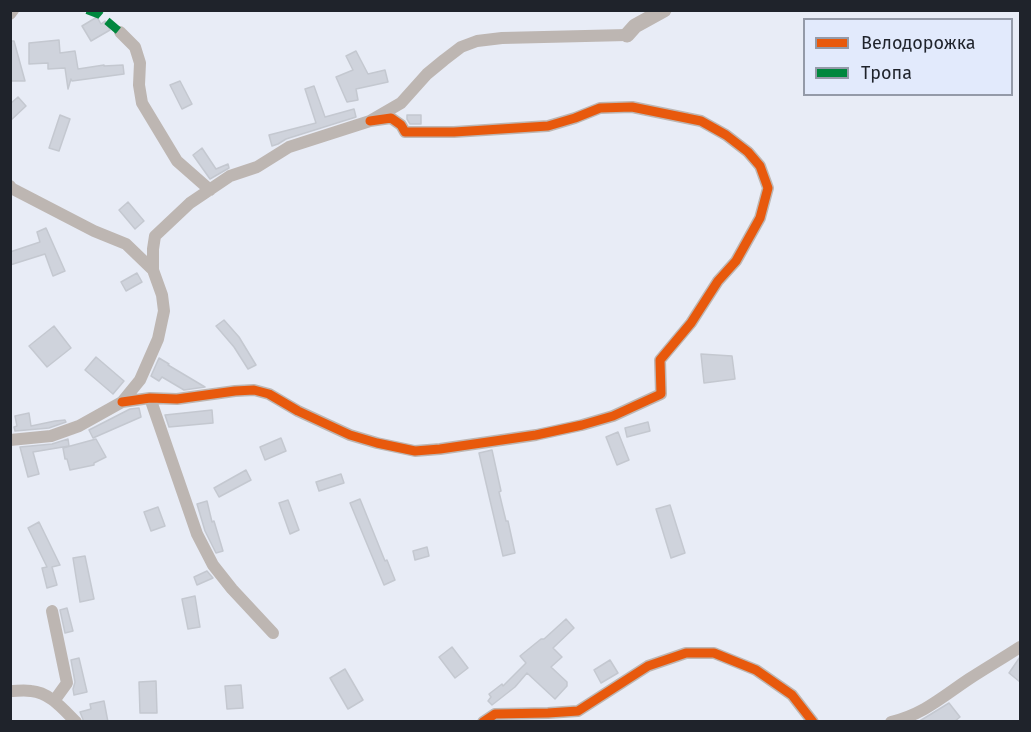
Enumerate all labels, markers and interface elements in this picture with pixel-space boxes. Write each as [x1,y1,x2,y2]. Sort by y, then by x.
legend [803,18,1013,96]
text: Велодорожка [861,32,976,54]
text: Тропа [861,62,912,84]

